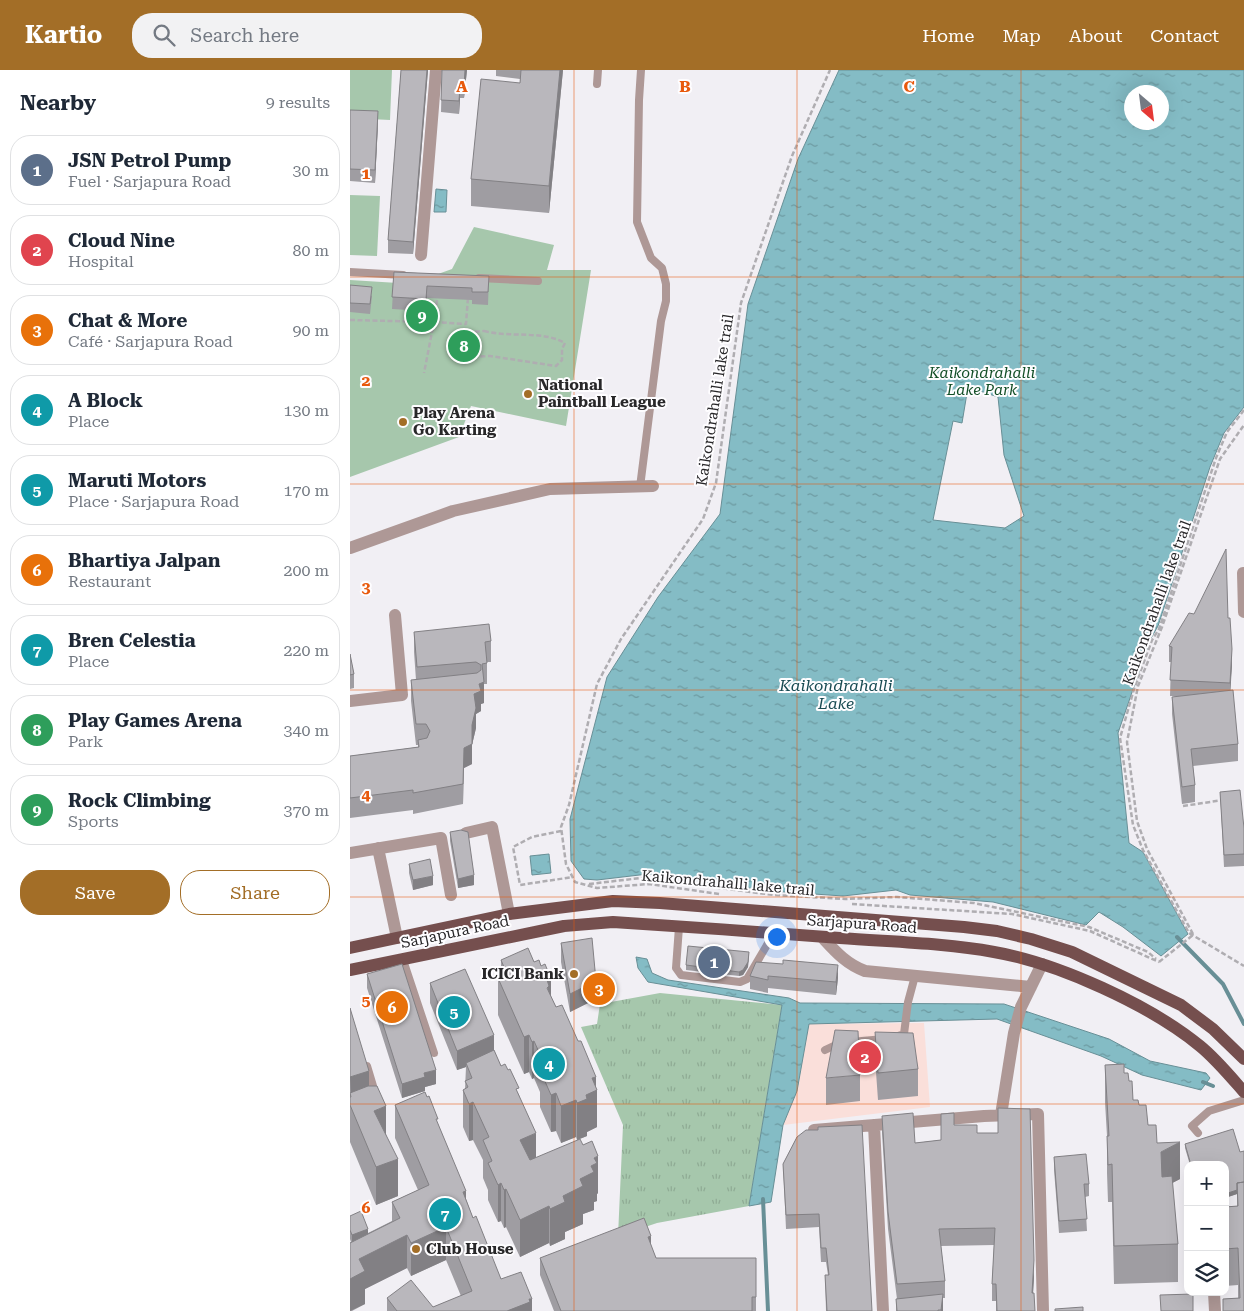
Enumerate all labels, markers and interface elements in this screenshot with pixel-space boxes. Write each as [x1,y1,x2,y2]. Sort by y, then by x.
search box [132,13,482,58]
text: Kartio [25,21,102,49]
icon: search [150,21,178,49]
text: Search here [190,24,299,47]
text: Home [922,25,974,46]
text: Map [1002,25,1041,46]
text: About [1069,25,1122,46]
text: Contact [1150,25,1219,46]
text: A [456,77,468,96]
text: B [679,77,691,96]
text: C [903,77,915,96]
north arrow [1124,85,1169,130]
text: Nearby [20,91,96,115]
text: 9 results [266,93,330,112]
text: JSN Petrol Pump [68,149,231,172]
text: 1 [33,161,41,180]
text: 30 m [292,161,329,180]
text: 1 [362,164,371,183]
text: Fuel · Sarjapura Road [68,172,231,191]
text: Cloud Nine [68,229,175,252]
text: 2 [33,241,41,260]
text: 80 m [292,241,329,260]
text: Hospital [68,252,134,271]
pin: 9 [406,297,438,335]
text: Chat & More [68,309,187,332]
street label: Kaikondrahalli lake trail [692,312,738,487]
text: 3 [33,321,41,340]
text: 90 m [292,321,329,340]
pin: 8 [448,327,480,365]
text: Café · Sarjapura Road [68,332,233,351]
park label: Kaikondrahalli Lake Park [928,364,1035,399]
text: 2 [362,371,371,390]
place label: National Paintball League [538,376,666,411]
marker: National Paintball League [522,388,534,400]
text: A Block [68,389,143,412]
text: 4 [33,401,41,420]
text: 130 m [283,401,329,420]
place label: Play Arena Go Karting [413,404,497,439]
text: Place [68,412,109,431]
marker: Play Arena Go Karting [397,416,409,428]
text: Maruti Motors [68,469,206,492]
text: 5 [33,481,41,500]
text: 170 m [283,481,329,500]
text: Place · Sarjapura Road [68,492,239,511]
street label: Kaikondrahalli lake trail [1119,518,1195,688]
text: Bhartiya Jalpan [68,549,220,572]
text: 6 [33,561,41,580]
text: 200 m [283,561,329,580]
text: Restaurant [68,572,151,591]
text: 3 [362,578,371,597]
text: Bren Celestia [68,629,196,652]
text: 7 [33,641,41,660]
text: 220 m [283,641,329,660]
text: Place [68,652,109,671]
water label: Kaikondrahalli Lake [778,676,893,713]
text: Play Games Arena [68,709,242,732]
text: 8 [33,721,41,740]
text: 340 m [283,721,329,740]
text: Park [68,732,103,751]
text: 4 [362,785,371,804]
text: Rock Climbing [68,789,211,812]
text: 9 [33,801,41,820]
text: 370 m [283,801,329,820]
text: Sports [68,812,119,831]
street label: Kaikondrahalli lake trail [641,866,816,900]
button: Save [20,870,170,915]
button: Share [180,870,330,915]
street label: Sarjapura Road [806,911,918,937]
street label: Sarjapura Road [399,912,511,952]
your location [764,924,790,950]
pin: 1 [698,943,730,981]
place label: ICICI Bank [481,965,565,983]
marker: ICICI Bank [568,968,580,980]
pin: 3 [583,970,615,1008]
pin: 6 [376,988,408,1026]
text: 5 [362,991,371,1010]
pin: 5 [438,993,470,1031]
pin: 2 [849,1038,881,1076]
pin: 4 [533,1045,565,1083]
map controls [1184,1161,1229,1296]
button: + [1184,1161,1229,1206]
pin: 7 [429,1195,461,1233]
text: 6 [362,1198,371,1217]
button: − [1184,1206,1229,1251]
place label: Club House [426,1240,514,1258]
marker: Club House [410,1243,422,1255]
button: layers [1184,1251,1229,1296]

